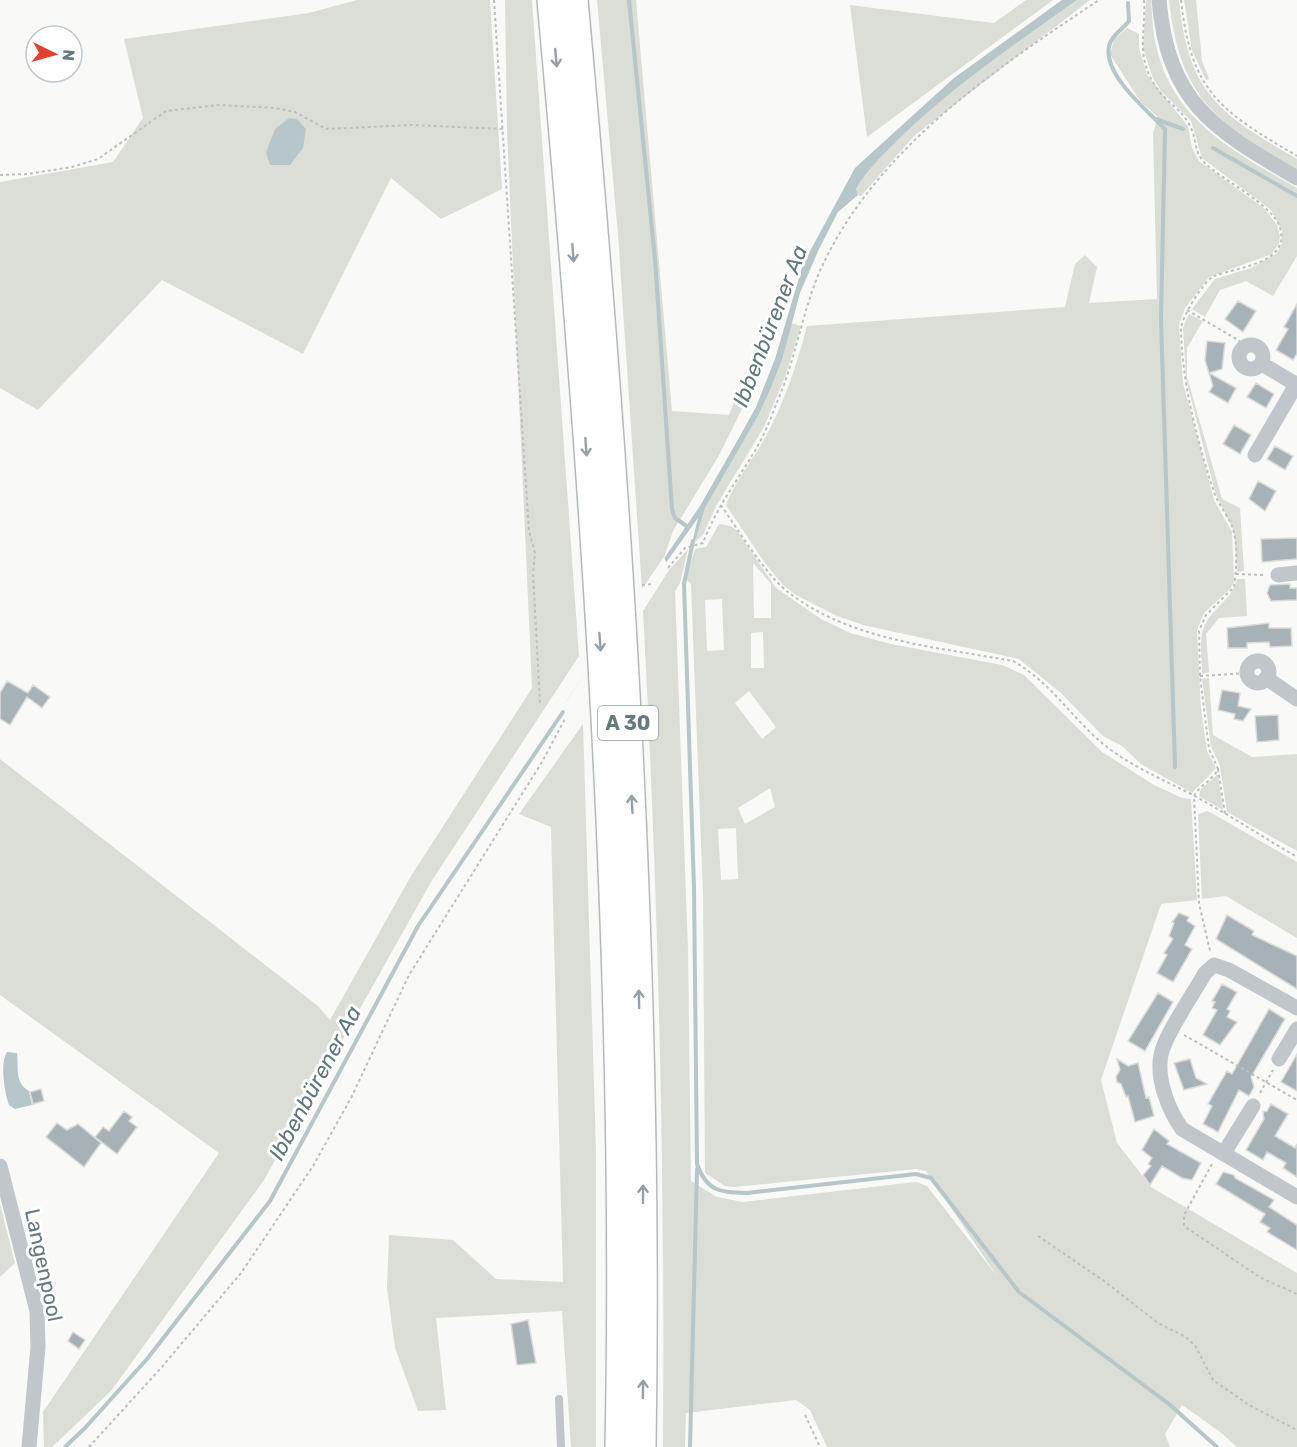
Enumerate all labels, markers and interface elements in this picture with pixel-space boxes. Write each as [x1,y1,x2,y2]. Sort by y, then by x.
north arrow [24,24,84,84]
one-way arrow [551,48,562,68]
text: N [58,49,78,62]
water label: Ibbenbürener Aa [727,241,813,411]
one-way arrow [567,242,578,262]
one-way arrow [581,437,592,457]
one-way arrow [595,631,606,651]
road number: A 30 [598,706,658,740]
one-way arrow [627,794,638,814]
one-way arrow [633,989,644,1009]
water label: Ibbenbürener Aa [263,1001,367,1165]
one-way arrow [637,1184,649,1204]
street label: Langenpool [20,1206,68,1324]
one-way arrow [637,1379,648,1399]

